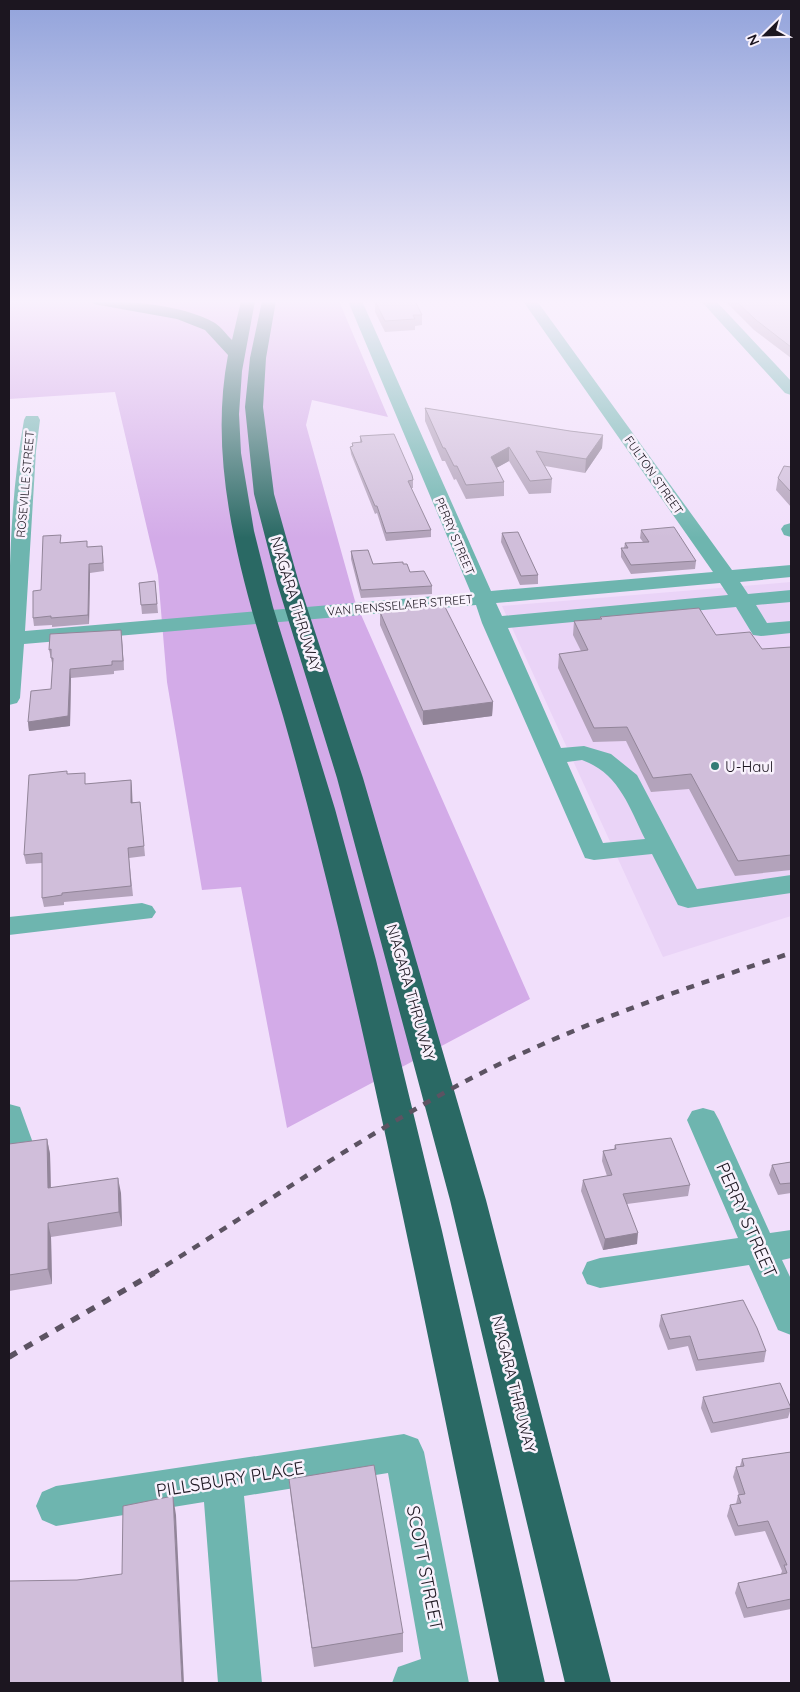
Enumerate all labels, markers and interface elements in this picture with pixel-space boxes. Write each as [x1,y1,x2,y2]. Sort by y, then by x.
north arrow [740,10,790,60]
text: N [743,32,763,48]
street label: ROSEVILLE STREET [13,430,37,538]
street label: FULTON STREET [621,433,687,517]
street label: PERRY STREET [432,495,478,577]
street label: NIAGARA THRUWAY [266,534,326,675]
street label: VAN RENSSELAER STREET [326,591,474,619]
place label: U-Haul [725,757,773,776]
marker: U-Haul [709,760,721,772]
street label: NIAGARA THRUWAY [383,922,440,1063]
street label: PERRY STREET [711,1159,783,1281]
street label: NIAGARA THRUWAY [488,1314,540,1455]
street label: PILLSBURY PLACE [154,1456,306,1502]
street label: SCOTT STREET [402,1504,448,1633]

